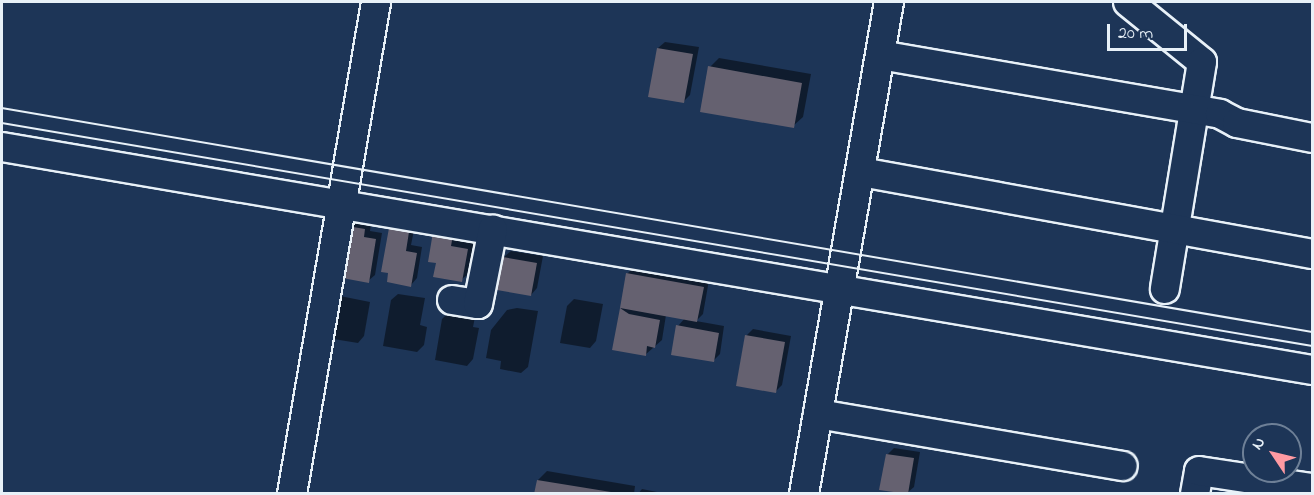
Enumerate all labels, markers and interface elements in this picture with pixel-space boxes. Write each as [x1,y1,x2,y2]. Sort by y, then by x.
scale bar [1110,12,1190,50]
text: 20 m [1118,21,1153,47]
north arrow [1242,423,1302,483]
text: N [1246,433,1272,455]

